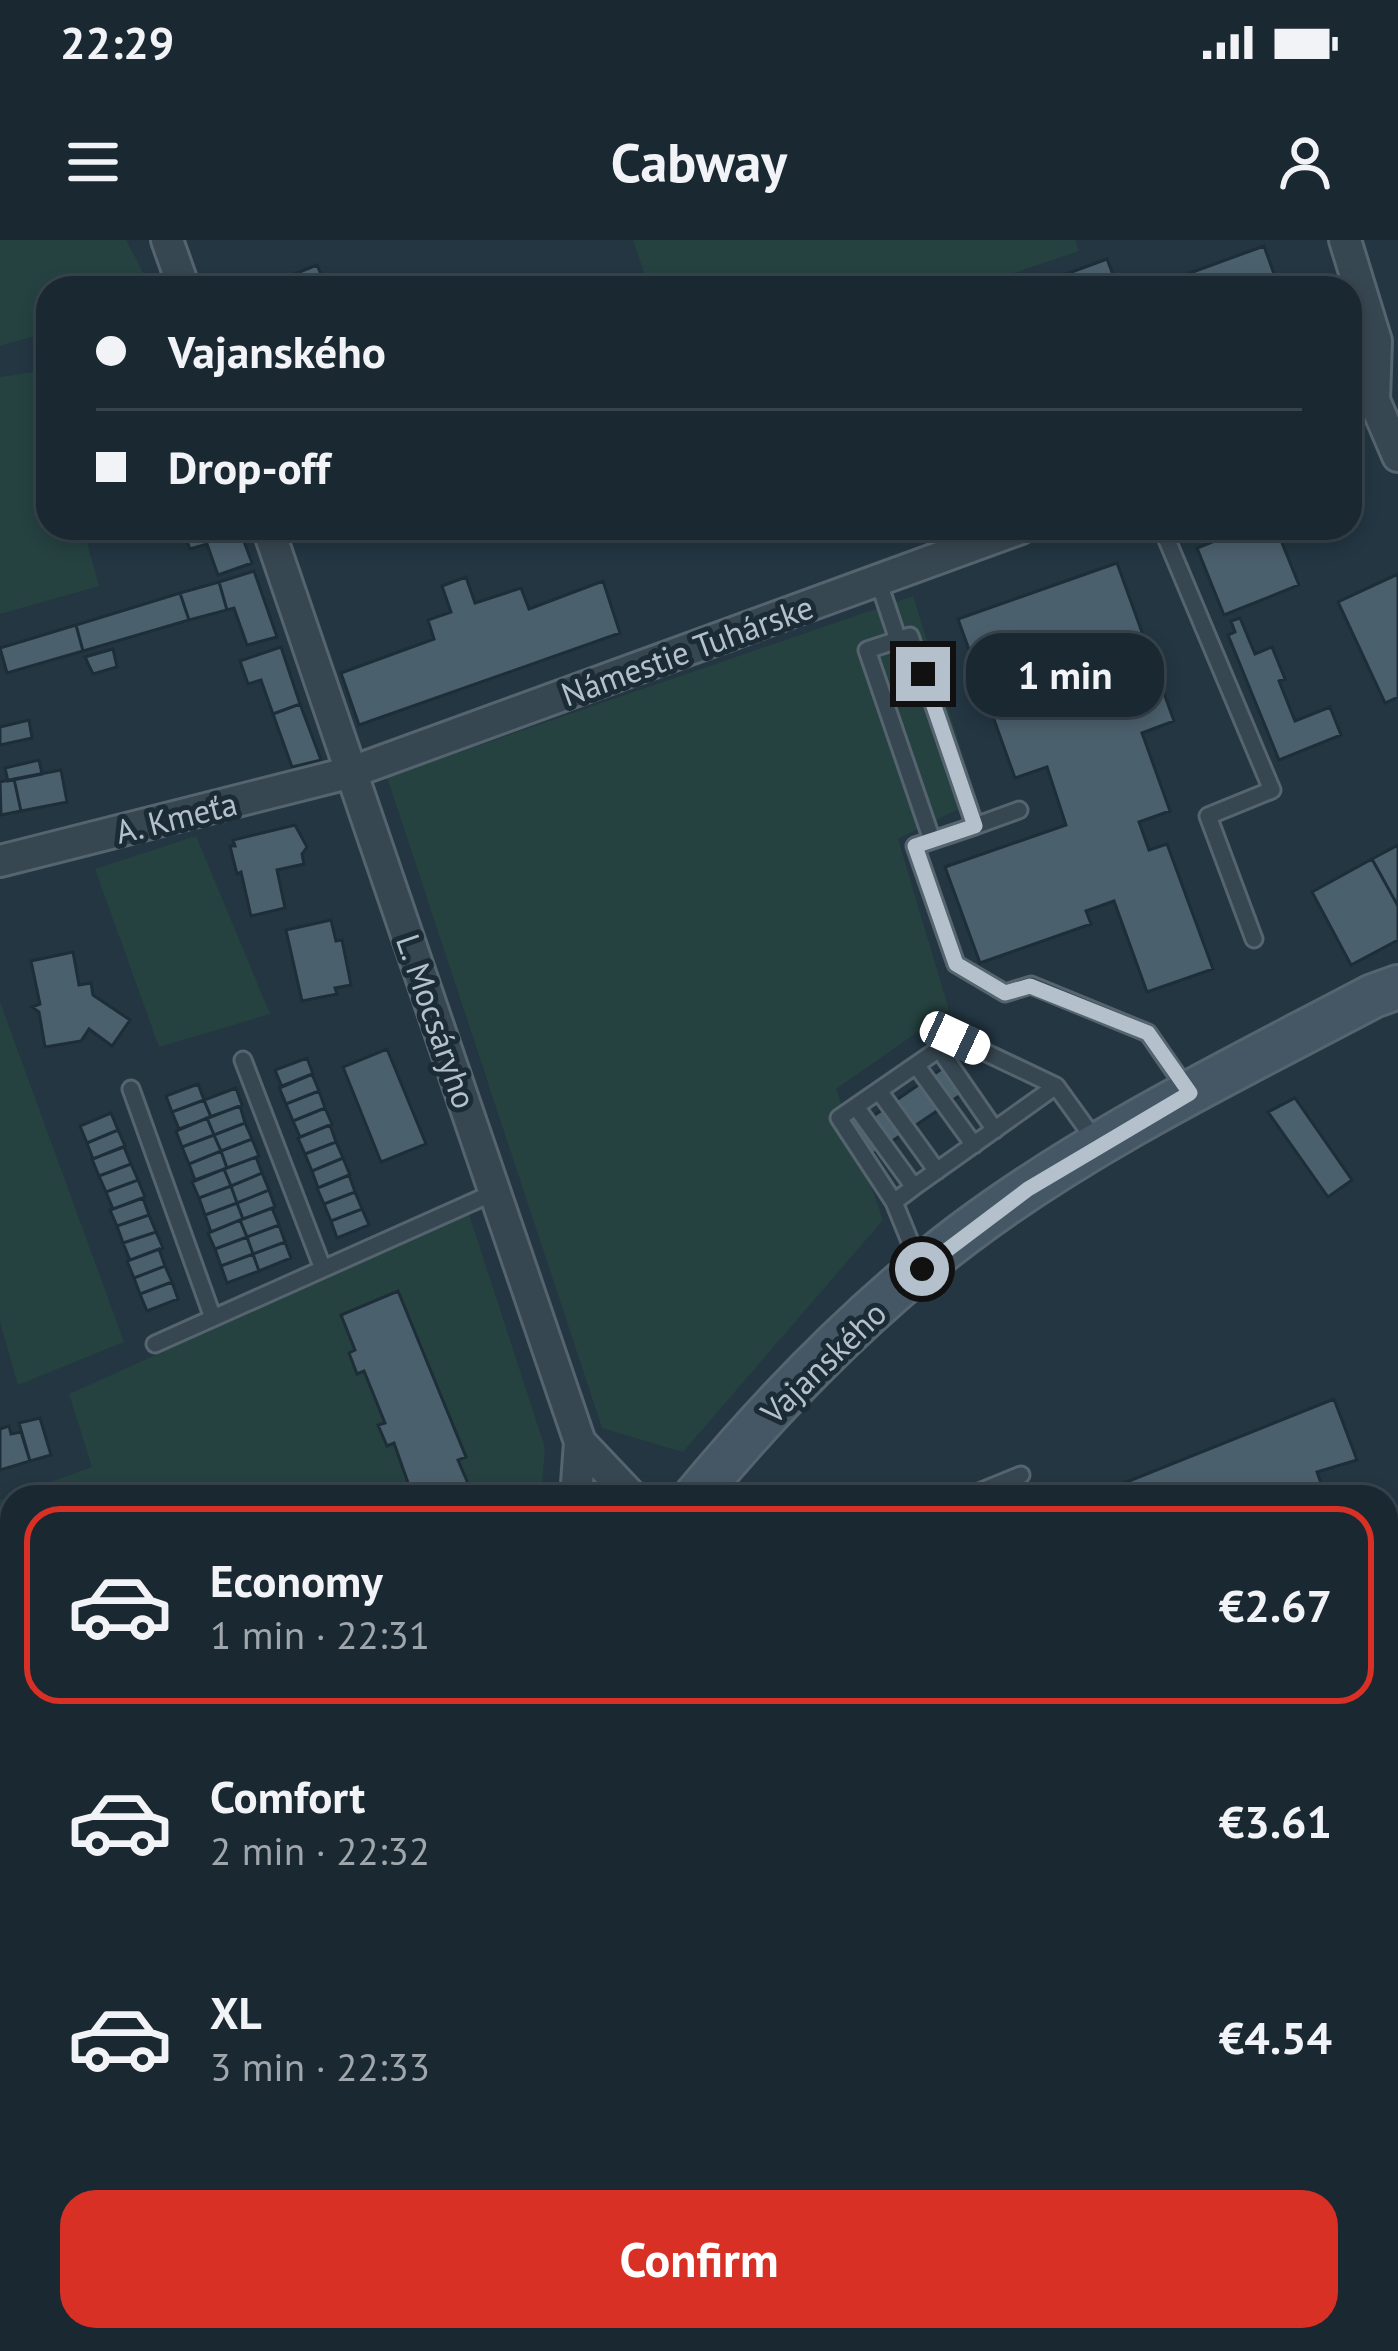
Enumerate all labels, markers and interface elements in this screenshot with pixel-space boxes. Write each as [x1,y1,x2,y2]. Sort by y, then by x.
text: 22:29 [60,13,174,71]
text: Cabway [611,127,787,197]
icon: menu [60,129,126,195]
icon: person [1272,129,1338,195]
text: Vajanského [168,322,386,380]
text: Drop-off [168,438,330,496]
street label: Námestie Tuhárske [555,584,819,716]
callout: 1 min [965,632,1163,716]
route end [896,647,950,701]
text: 1 min [1017,649,1113,700]
street label: A. Kmeťa [111,781,241,853]
street label: L. Mocsáryho [387,928,487,1114]
car [915,1006,995,1070]
route start [895,1242,949,1296]
street label: Vajanského [750,1291,895,1433]
icon: car [66,1551,174,1659]
text: Economy [210,1551,383,1609]
text: €2.67 [1219,1576,1332,1634]
text: 1 min · 22:31 [210,1609,430,1660]
icon: car [66,1767,174,1875]
text: Comfort [210,1767,365,1825]
text: €3.61 [1219,1792,1332,1850]
text: 2 min · 22:32 [210,1825,430,1876]
icon: car [66,1983,174,2091]
text: XL [210,1983,262,2041]
text: €4.54 [1219,2008,1332,2066]
text: 3 min · 22:33 [210,2041,430,2092]
button: Confirm [60,2190,1338,2328]

